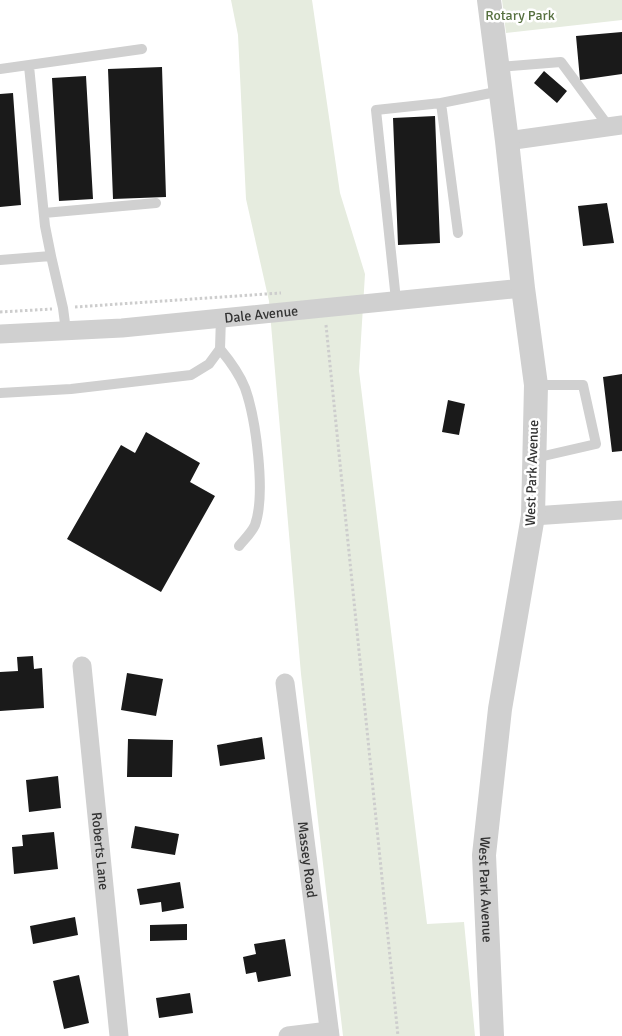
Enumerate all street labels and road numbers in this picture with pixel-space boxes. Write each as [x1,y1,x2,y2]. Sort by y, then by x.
street label: Dale Avenue [224,302,299,326]
street label: West Park Avenue [522,420,542,526]
street label: Roberts Lane [88,811,113,891]
street label: Massey Road [294,820,321,899]
street label: West Park Avenue [475,835,496,943]

